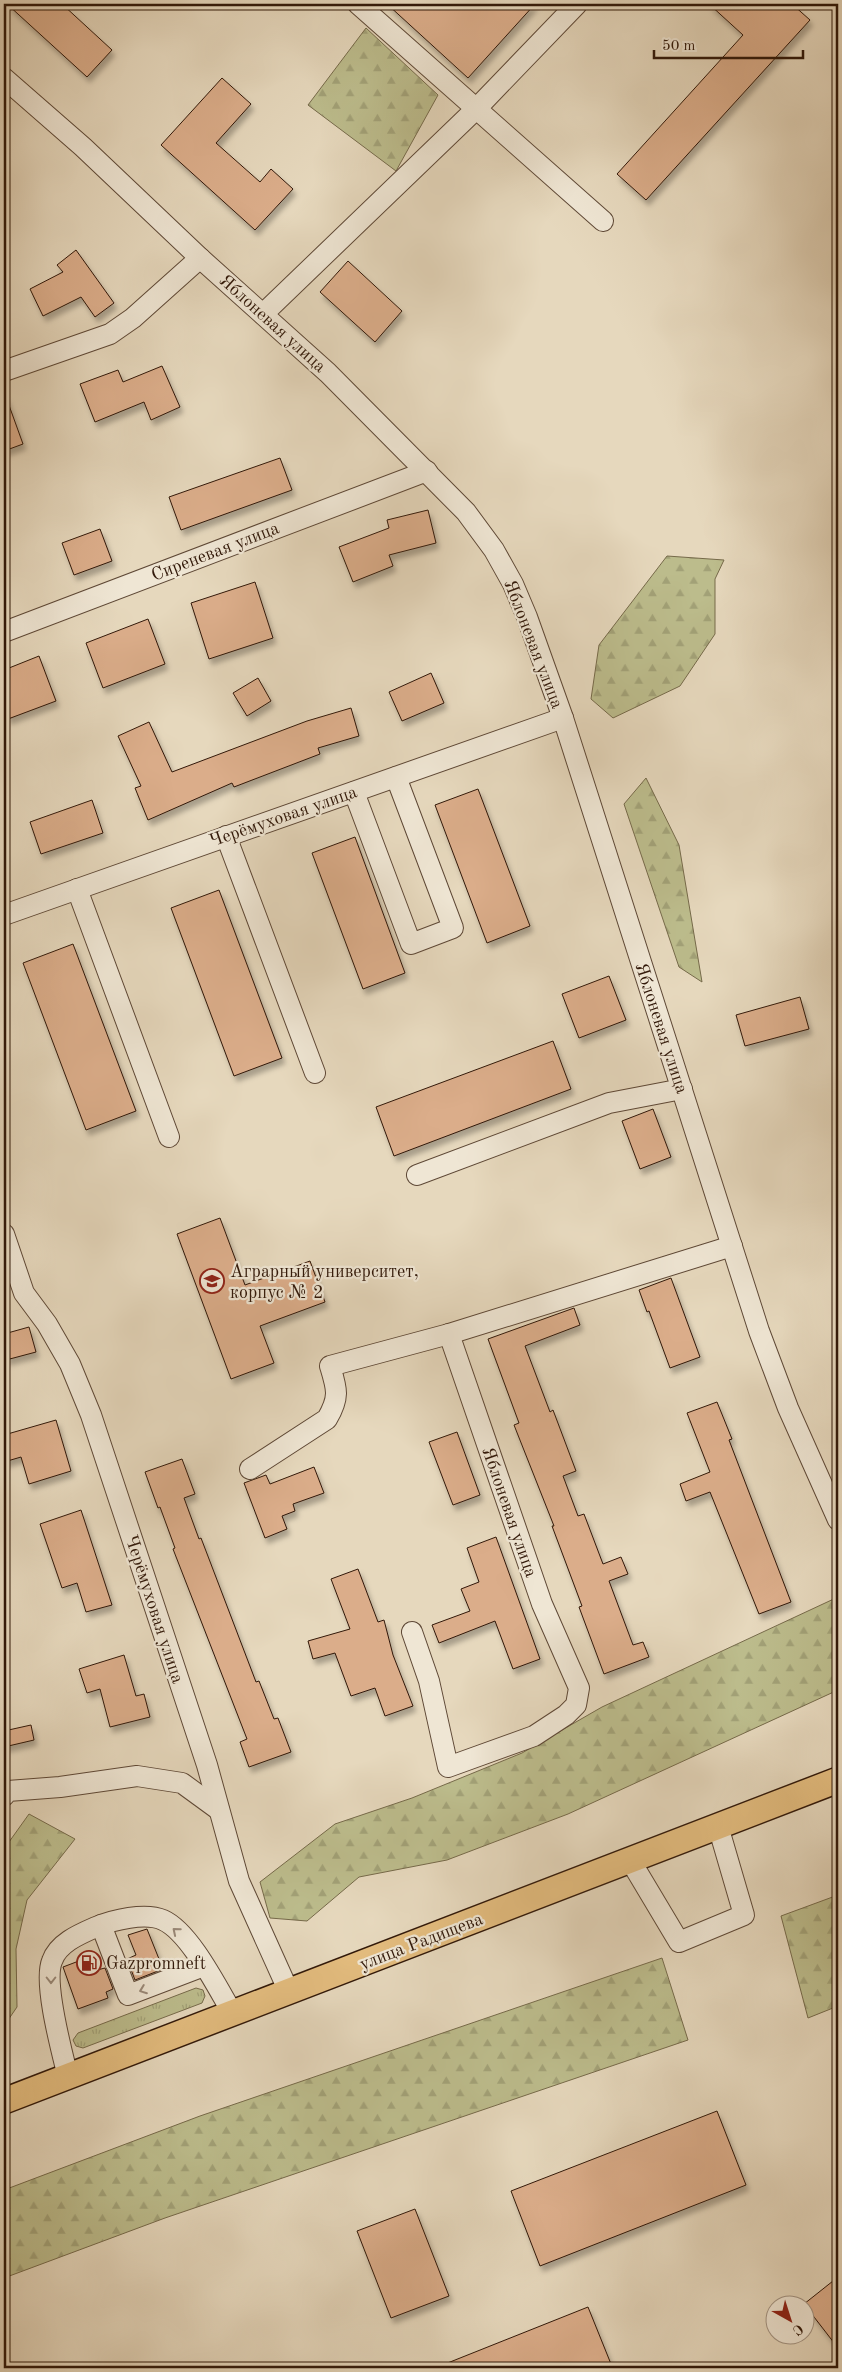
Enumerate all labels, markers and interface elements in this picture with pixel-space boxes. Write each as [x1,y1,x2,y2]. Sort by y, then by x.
scale bar [654,28,803,60]
text: 50 m [662,39,696,54]
street label: Яблоневая улица [216,271,329,376]
street label: Сиреневая улица [149,519,282,585]
street label: Яблоневая улица [500,577,566,711]
street label: Черёмуховая улица [207,783,360,851]
street label: Яблоневая улица [631,961,691,1096]
place label: Аграрный университет, корпус № 2 [230,1263,419,1302]
school or university icon: Аграрный университет, корпус № 2 [199,1268,225,1294]
street label: Яблоневая улица [478,1445,540,1580]
street label: Черёмуховая улица [122,1533,187,1686]
street label: улица Радищева [357,1910,485,1974]
one-way arrow [173,1927,182,1936]
fuel station icon: Gazpromneft [76,1950,102,1976]
place label: Gazpromneft [106,1955,206,1973]
one-way arrow [46,1977,56,1985]
one-way arrow [139,1984,147,1994]
north arrow [764,2294,814,2344]
text: С [790,2321,806,2338]

